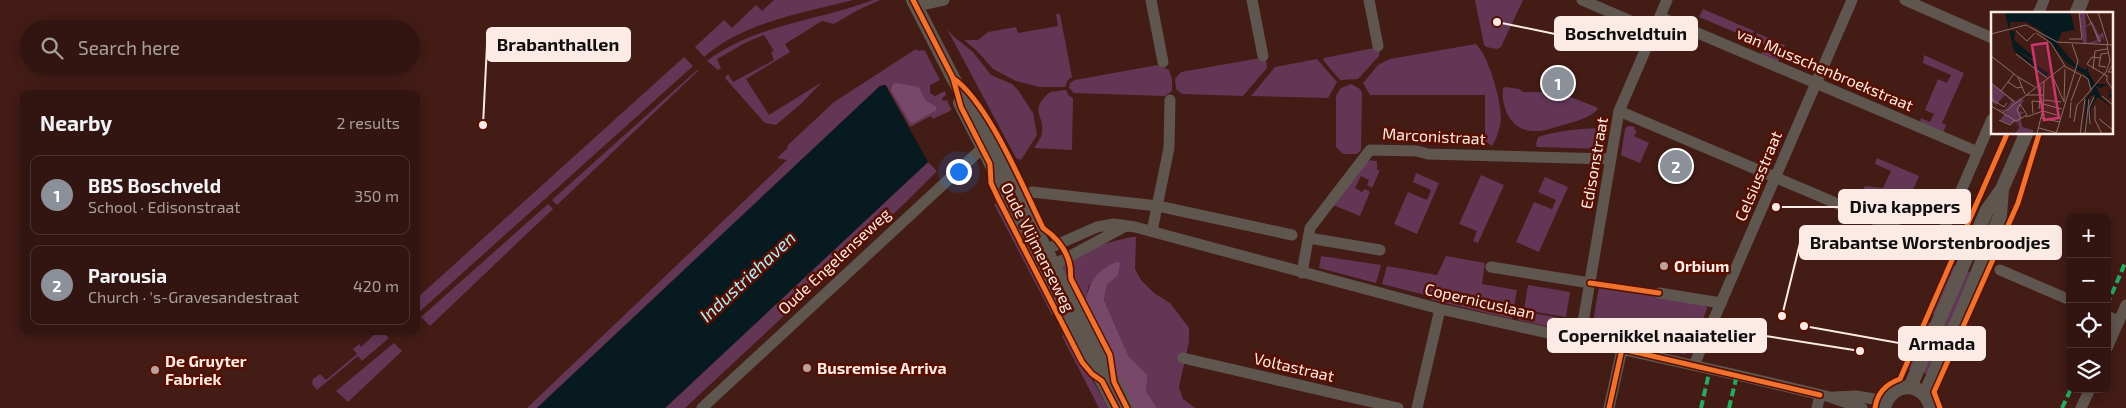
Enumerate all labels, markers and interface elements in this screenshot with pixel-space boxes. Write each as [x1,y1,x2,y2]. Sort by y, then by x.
inset map [1991,12,2114,135]
callout: Boschveldtuin [1555,17,1697,50]
search box [20,20,420,75]
text: Boschveldtuin [1565,22,1687,44]
street label: van Musschenbroekstraat [1734,23,1916,114]
callout: Brabanthallen [487,28,630,61]
text: Brabanthallen [497,33,619,55]
icon: search [38,34,66,62]
text: Search here [78,36,180,59]
pin: 1 [1542,64,1574,102]
text: Nearby [40,110,112,135]
text: 2 results [337,113,400,132]
street label: Edisonstraat [1576,116,1611,210]
street label: Marconistraat [1382,123,1486,148]
street label: Celsiusstraat [1730,128,1785,224]
pin: 2 [1660,147,1692,185]
your location [946,159,972,185]
text: BBS Boschveld [88,174,221,197]
street label: Oude Vlijmenseweg [997,179,1079,315]
text: 1 [54,186,60,205]
text: 350 m [354,186,399,205]
callout: Diva kappers [1839,190,1970,223]
text: Diva kappers [1850,195,1960,217]
text: School · Edisonstraat [88,197,240,216]
street label: Oude Engelenseweg [773,204,894,318]
map controls [2066,213,2111,393]
button: + [2066,213,2111,258]
water label: Industriehaven [695,226,800,326]
callout: Brabantse Worstenbroodjes [1800,226,2061,259]
text: Brabantse Worstenbroodjes [1810,231,2050,253]
place label: Orbium [1674,256,1729,275]
button: − [2066,258,2111,303]
marker: Orbium [1658,260,1670,272]
text: Parousia [88,264,167,287]
text: 2 [52,276,62,295]
text: 420 m [353,276,399,295]
street label: Copernicuslaan [1423,279,1537,322]
text: Church · 's-Gravesandestraat [88,287,299,306]
button: locate [2066,303,2111,348]
callout: Copernikkel naaiatelier [1548,319,1766,352]
text: Copernikkel naaiatelier [1558,324,1756,346]
callout: Armada [1899,327,1985,360]
text: Armada [1909,332,1975,354]
street label: Voltastraat [1252,348,1336,385]
button: layers [2066,348,2111,393]
place label: De Gruyter Fabriek [165,351,247,388]
place label: Busremise Arriva [817,358,947,377]
marker: Busremise Arriva [801,362,813,374]
marker: De Gruyter Fabriek [149,364,161,376]

